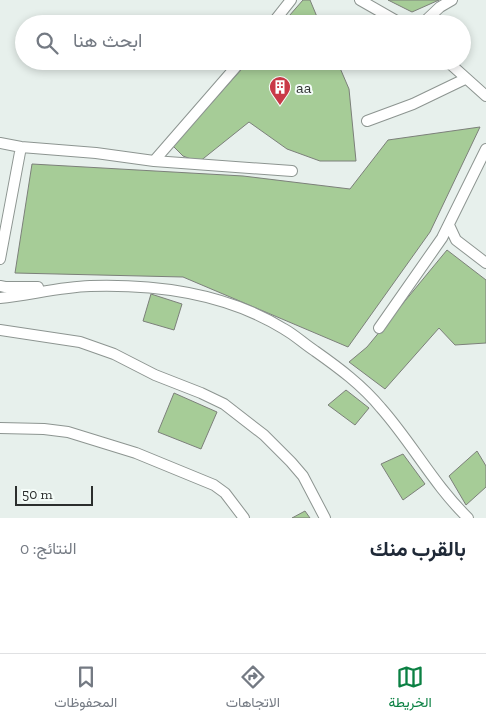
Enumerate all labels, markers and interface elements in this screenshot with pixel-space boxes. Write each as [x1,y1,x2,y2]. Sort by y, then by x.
search box [15,15,471,70]
icon: search [33,29,61,57]
text: ابحث هنا [73,29,143,52]
building icon: aa [268,75,292,106]
place label: aa [296,78,312,97]
scale bar [15,483,92,506]
text: 50 m [22,486,53,503]
text: بالقرب منك [370,536,466,561]
text: النتائج: 0 [20,539,76,558]
tab: المحفوظات [54,663,117,715]
tab: الاتجاهات [226,663,280,715]
tab: الخريطة [388,663,432,715]

